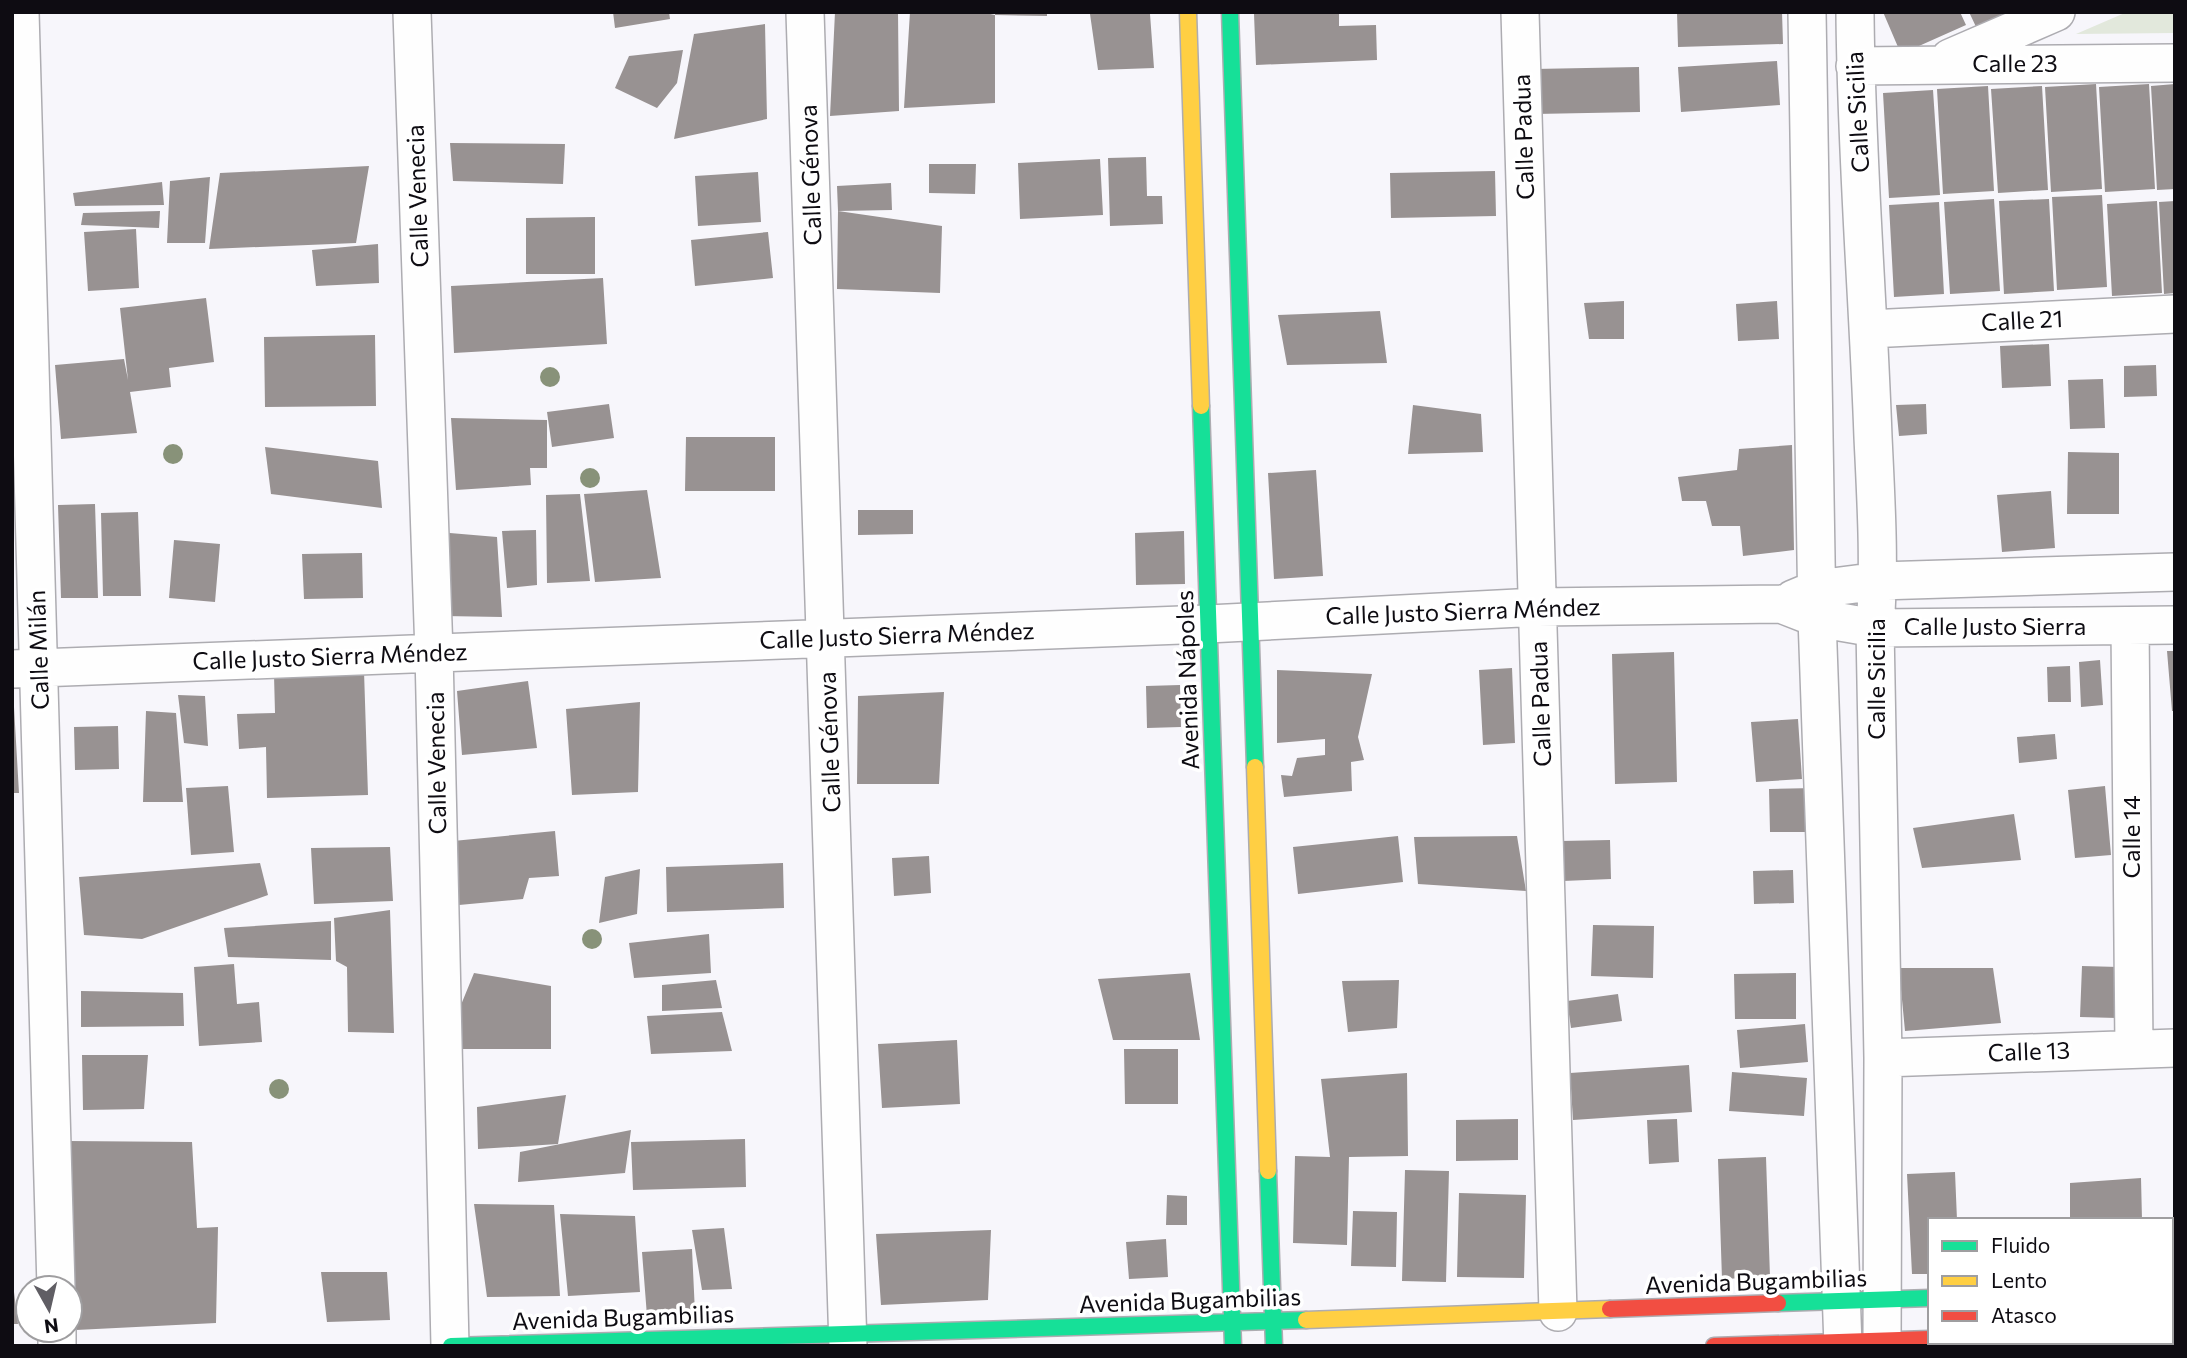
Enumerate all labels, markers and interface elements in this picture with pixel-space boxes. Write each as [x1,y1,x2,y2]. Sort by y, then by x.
street label: Calle 23 [1972,48,2058,77]
street label: Calle Sicilia [1839,51,1874,174]
street label: Calle Padua [1506,74,1539,200]
street label: Calle Génova [793,104,826,246]
street label: Calle Venecia [400,124,433,268]
street label: Calle 21 [1980,303,2064,336]
street label: Calle Milán [21,590,54,710]
street label: Avenida Nápoles [1169,590,1204,770]
street label: Calle Justo Sierra Méndez [1325,591,1601,630]
street label: Calle Justo Sierra [1904,611,2086,640]
street label: Calle Justo Sierra Méndez [759,615,1035,654]
street label: Calle Sicilia [1861,618,1890,740]
street label: Calle Justo Sierra Méndez [192,636,468,675]
street label: Calle Padua [1523,641,1556,767]
street label: Calle Génova [812,671,845,813]
street label: Calle Venecia [420,691,451,835]
street label: Calle 14 [2116,795,2145,879]
street label: Calle 13 [1987,1035,2071,1066]
legend [1928,1218,2173,1344]
text: Fluido [1991,1232,2050,1257]
street label: Avenida Bugambilias [1644,1262,1868,1299]
text: Lento [1991,1267,2047,1292]
north arrow [14,1274,84,1344]
street label: Avenida Bugambilias [1078,1281,1302,1318]
street label: Avenida Bugambilias [511,1298,735,1335]
text: Atasco [1991,1302,2057,1327]
text: N [43,1314,60,1339]

